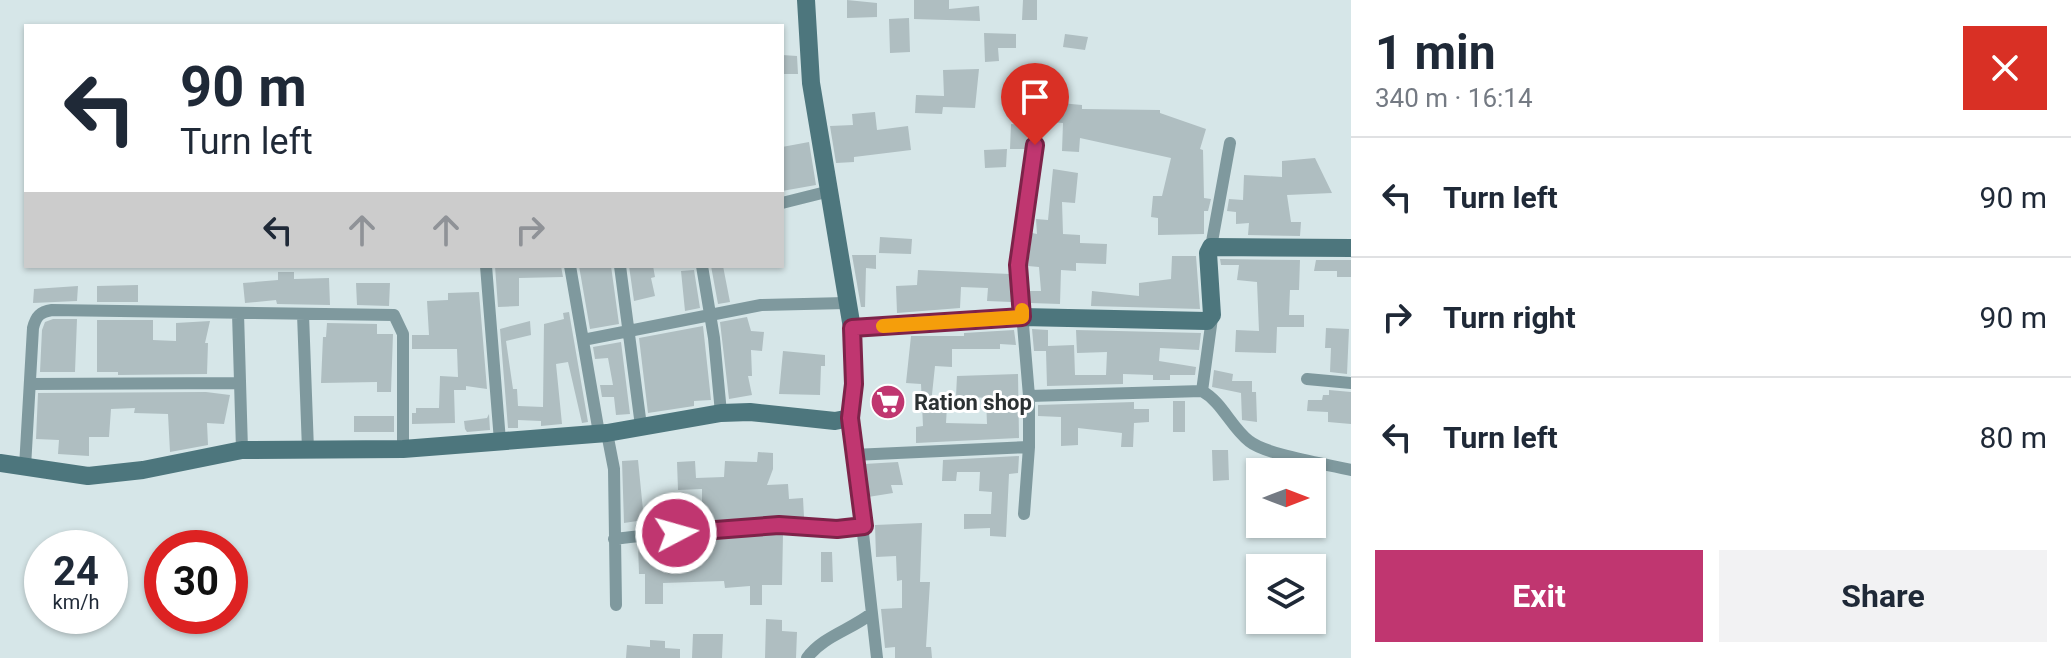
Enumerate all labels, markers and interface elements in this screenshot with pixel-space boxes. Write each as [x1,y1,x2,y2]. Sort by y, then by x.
text: 1 min [1375,24,1496,81]
button: close [1963,26,2047,110]
text: 90 m [180,54,307,120]
icon: left [48,56,152,160]
pin [1001,63,1069,145]
icon: arrive [1013,75,1057,119]
text: 340 m · 16:14 [1375,83,1533,113]
text: Turn left [180,121,313,163]
icon: left [1375,175,1419,219]
text: Turn left [1443,180,1558,215]
text: 90 m [1980,180,2047,215]
icon: left [256,208,300,252]
icon: ahead [340,208,384,252]
icon: ahead [424,208,468,252]
icon: right [508,208,552,252]
icon: right [1375,295,1419,339]
text: Turn right [1443,300,1576,335]
text: 90 m [1980,300,2047,335]
supermarket icon: Ration shop [869,383,907,421]
place label: Ration shop [914,390,1032,415]
icon: left [1375,415,1419,459]
text: Turn left [1443,420,1558,455]
text: 80 m [1980,420,2047,455]
north arrow [1246,458,1326,538]
map controls [1246,458,1326,634]
position arrow [634,491,718,575]
speed limit sign: 30 [144,530,248,634]
text: 24 [53,548,99,595]
button: Exit [1375,550,1703,642]
button: Share [1719,550,2047,642]
button: layers [1246,554,1326,634]
text: km/h [53,590,99,614]

